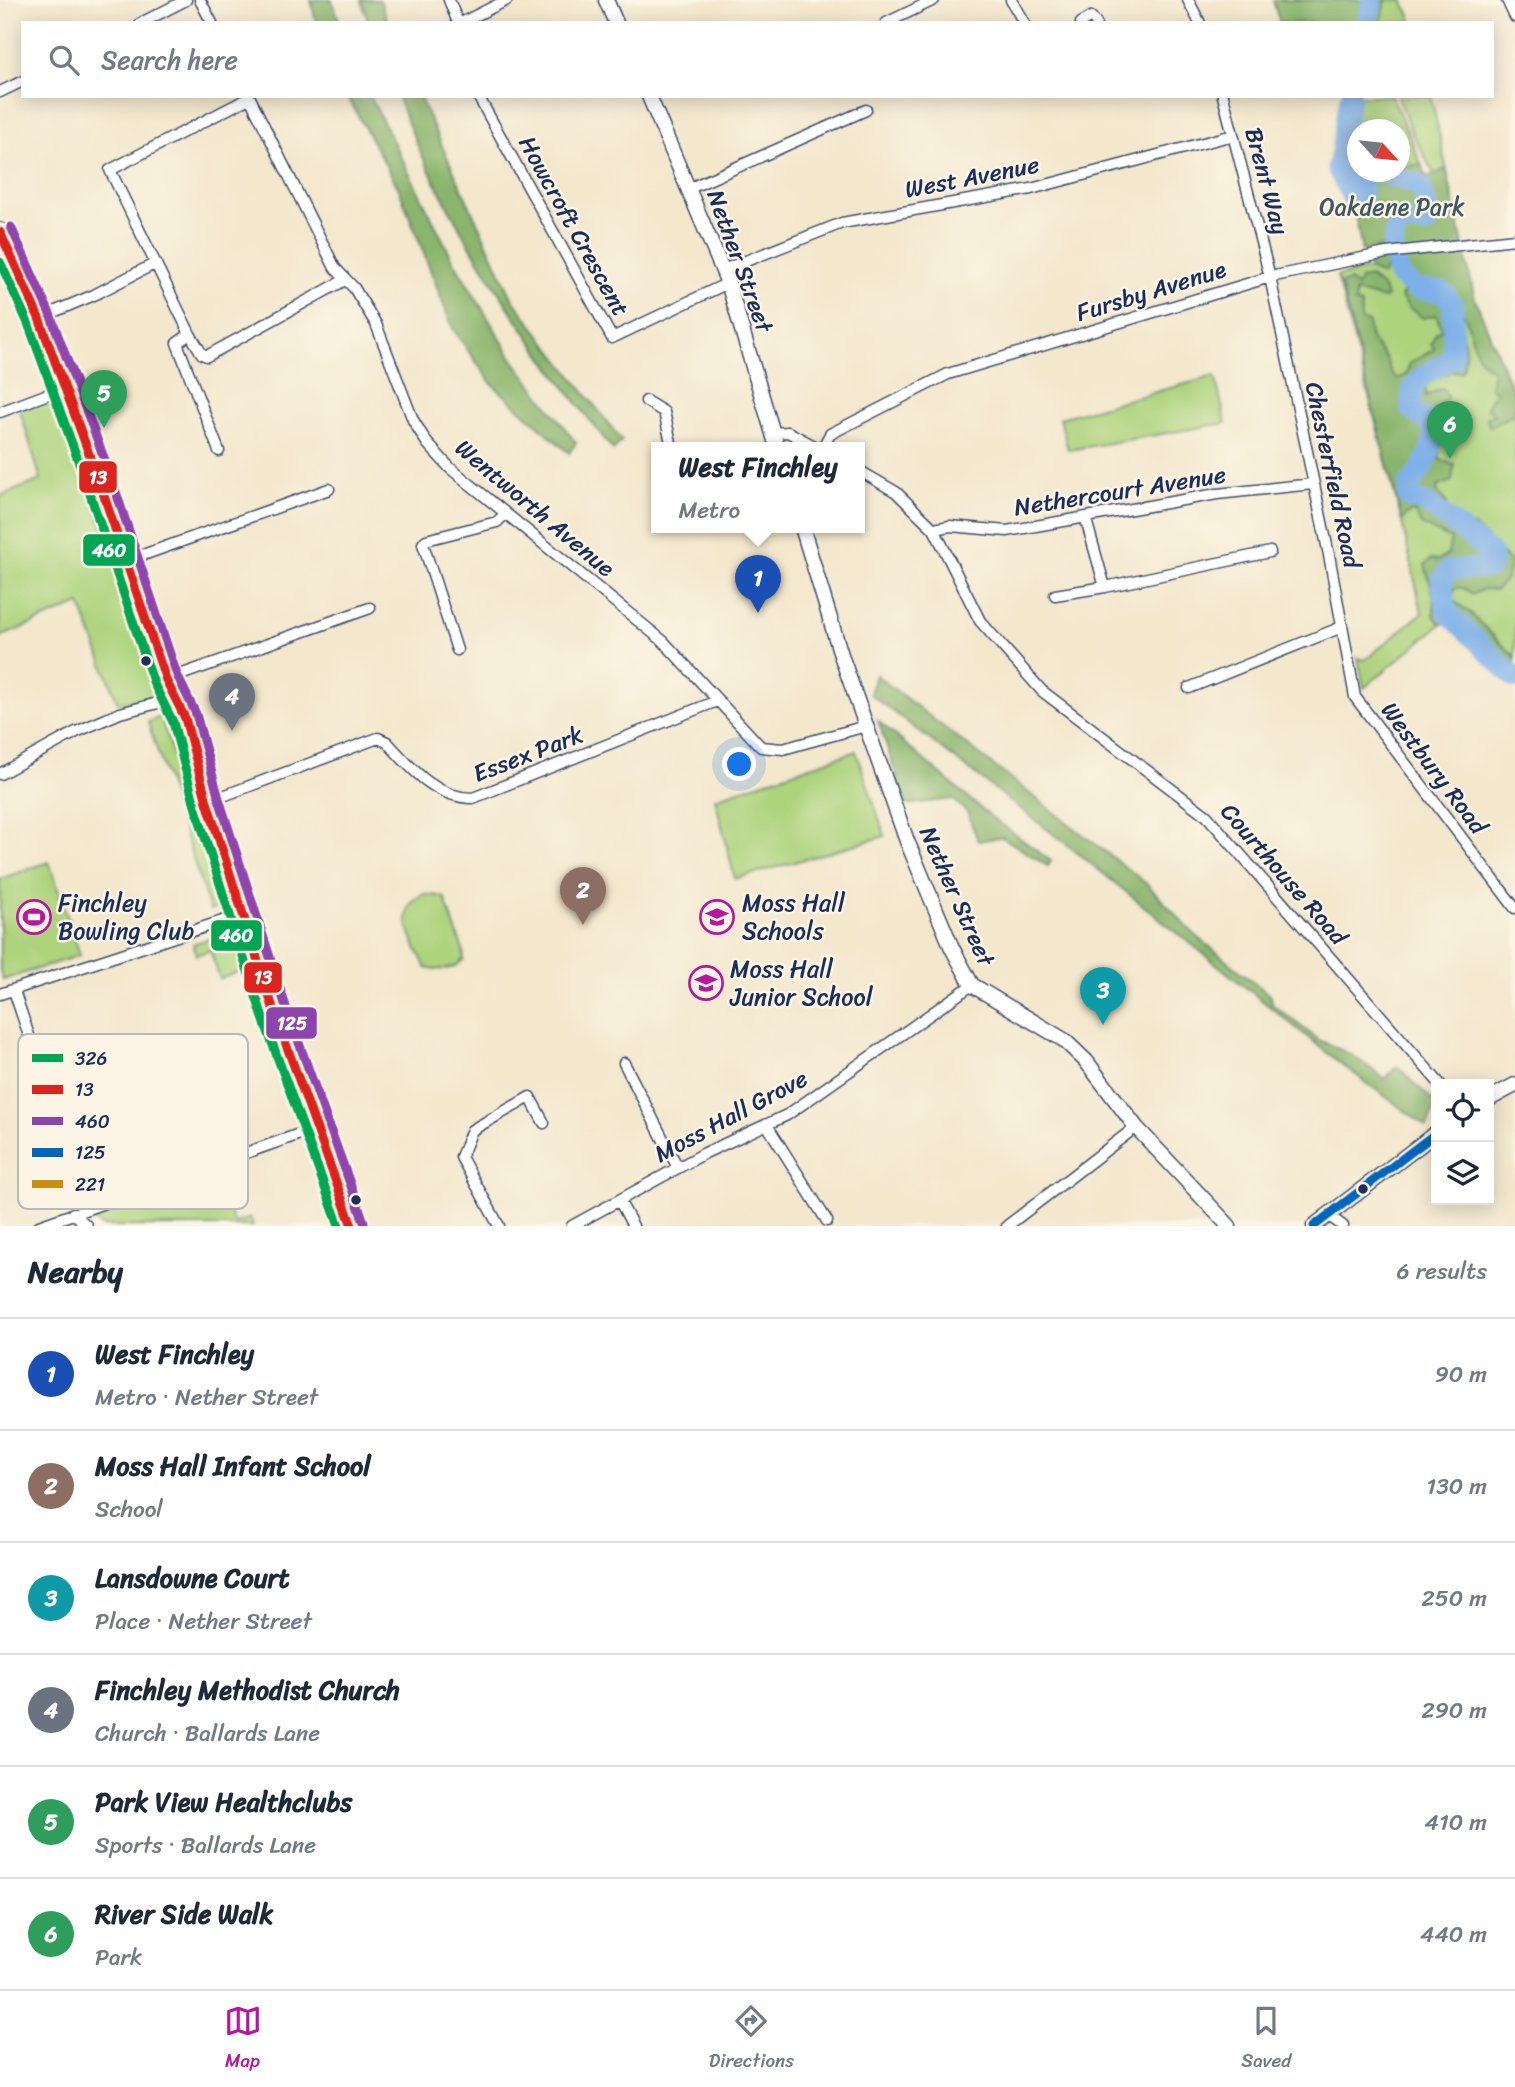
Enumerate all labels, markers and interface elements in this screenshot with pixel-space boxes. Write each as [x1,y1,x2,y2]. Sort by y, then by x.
search box [21,21,1494,98]
text: Search here [101,37,238,83]
icon: search [45,41,83,79]
north arrow [1347,119,1410,182]
street label: Brent Way [1233,123,1302,240]
street label: Howcroft Crescent [507,128,641,324]
street label: West Avenue [901,143,1043,211]
street label: Nether Street [695,184,786,340]
park label: Oakdene Park [1319,186,1465,228]
street label: Fursby Avenue [1071,248,1232,334]
pin: 5 [81,370,127,428]
street label: Chesterfield Road [1293,378,1374,574]
pin: 6 [1427,401,1473,459]
street label: Wentworth Avenue [445,428,625,588]
popup [651,442,865,533]
text: West Finchley [679,444,838,490]
street label: Nethercourt Avenue [1011,454,1229,528]
line badge: 13 [78,460,118,494]
text: 13 [89,461,108,494]
text: Metro [679,490,740,531]
line badge: 460 [82,533,136,567]
text: 460 [91,534,126,567]
pin: 1 [735,555,781,613]
unlabelled marker [139,654,153,668]
pin: 4 [209,673,255,731]
street label: Westbury Road [1370,692,1499,845]
street label: Essex Park [467,714,590,794]
your location [722,747,756,781]
street label: Courthouse Road [1210,793,1359,956]
street label: Nether Street [907,819,1007,974]
pin: 2 [560,867,606,925]
place label: Finchley Bowling Club [58,882,194,952]
place label: Moss Hall Schools [742,882,846,952]
sports icon: Finchley Bowling Club [15,898,53,936]
school or university icon: Moss Hall Schools [698,898,736,936]
line badge: 460 [210,919,263,952]
text: 460 [218,919,253,952]
place label: Moss Hall Junior School [729,948,874,1018]
line badge: 13 [243,961,283,994]
text: 13 [254,961,273,994]
school or university icon: Moss Hall Junior School [687,964,725,1002]
pin: 3 [1080,967,1126,1025]
line badge: 125 [265,1006,318,1040]
text: 125 [277,1007,308,1040]
legend [18,1034,248,1209]
text: 326 [75,1042,107,1075]
street label: Moss Hall Grove [646,1058,816,1174]
text: 13 [75,1073,94,1106]
map controls [1431,1079,1494,1205]
button: locate [1431,1079,1494,1142]
text: 460 [75,1105,110,1138]
text: 125 [75,1136,106,1169]
button: layers [1431,1142,1494,1205]
text: 221 [75,1168,105,1201]
unlabelled marker [1356,1182,1370,1196]
unlabelled marker [349,1193,363,1207]
text: Nearby [28,1245,123,1299]
text: 6 results [1397,1251,1487,1292]
text: West Finchley [95,1331,254,1377]
text: 1 [46,1354,56,1395]
text: 90 m [1435,1354,1487,1395]
text: Metro · Nether Street [95,1377,318,1418]
text: Moss Hall Infant School [95,1443,371,1489]
text: 2 [44,1466,58,1507]
text: 130 m [1426,1466,1487,1507]
text: School [95,1489,163,1530]
text: Lansdowne Court [95,1555,290,1601]
text: 3 [45,1578,57,1619]
text: 250 m [1421,1578,1487,1619]
text: Place · Nether Street [95,1601,312,1642]
text: Finchley Methodist Church [95,1667,400,1713]
text: 4 [44,1690,58,1731]
text: 290 m [1421,1690,1487,1731]
text: Church · Ballards Lane [95,1713,320,1754]
text: Park View Healthclubs [95,1779,352,1825]
text: 5 [44,1802,58,1843]
text: 410 m [1425,1802,1487,1843]
text: Sports · Ballards Lane [95,1825,316,1866]
text: River Side Walk [95,1891,273,1937]
text: 6 [44,1914,58,1955]
text: 440 m [1420,1914,1487,1955]
text: Park [95,1937,142,1978]
tab: Map [224,2002,262,2077]
tab: Directions [709,2002,794,2077]
tab: Saved [1241,2002,1291,2077]

